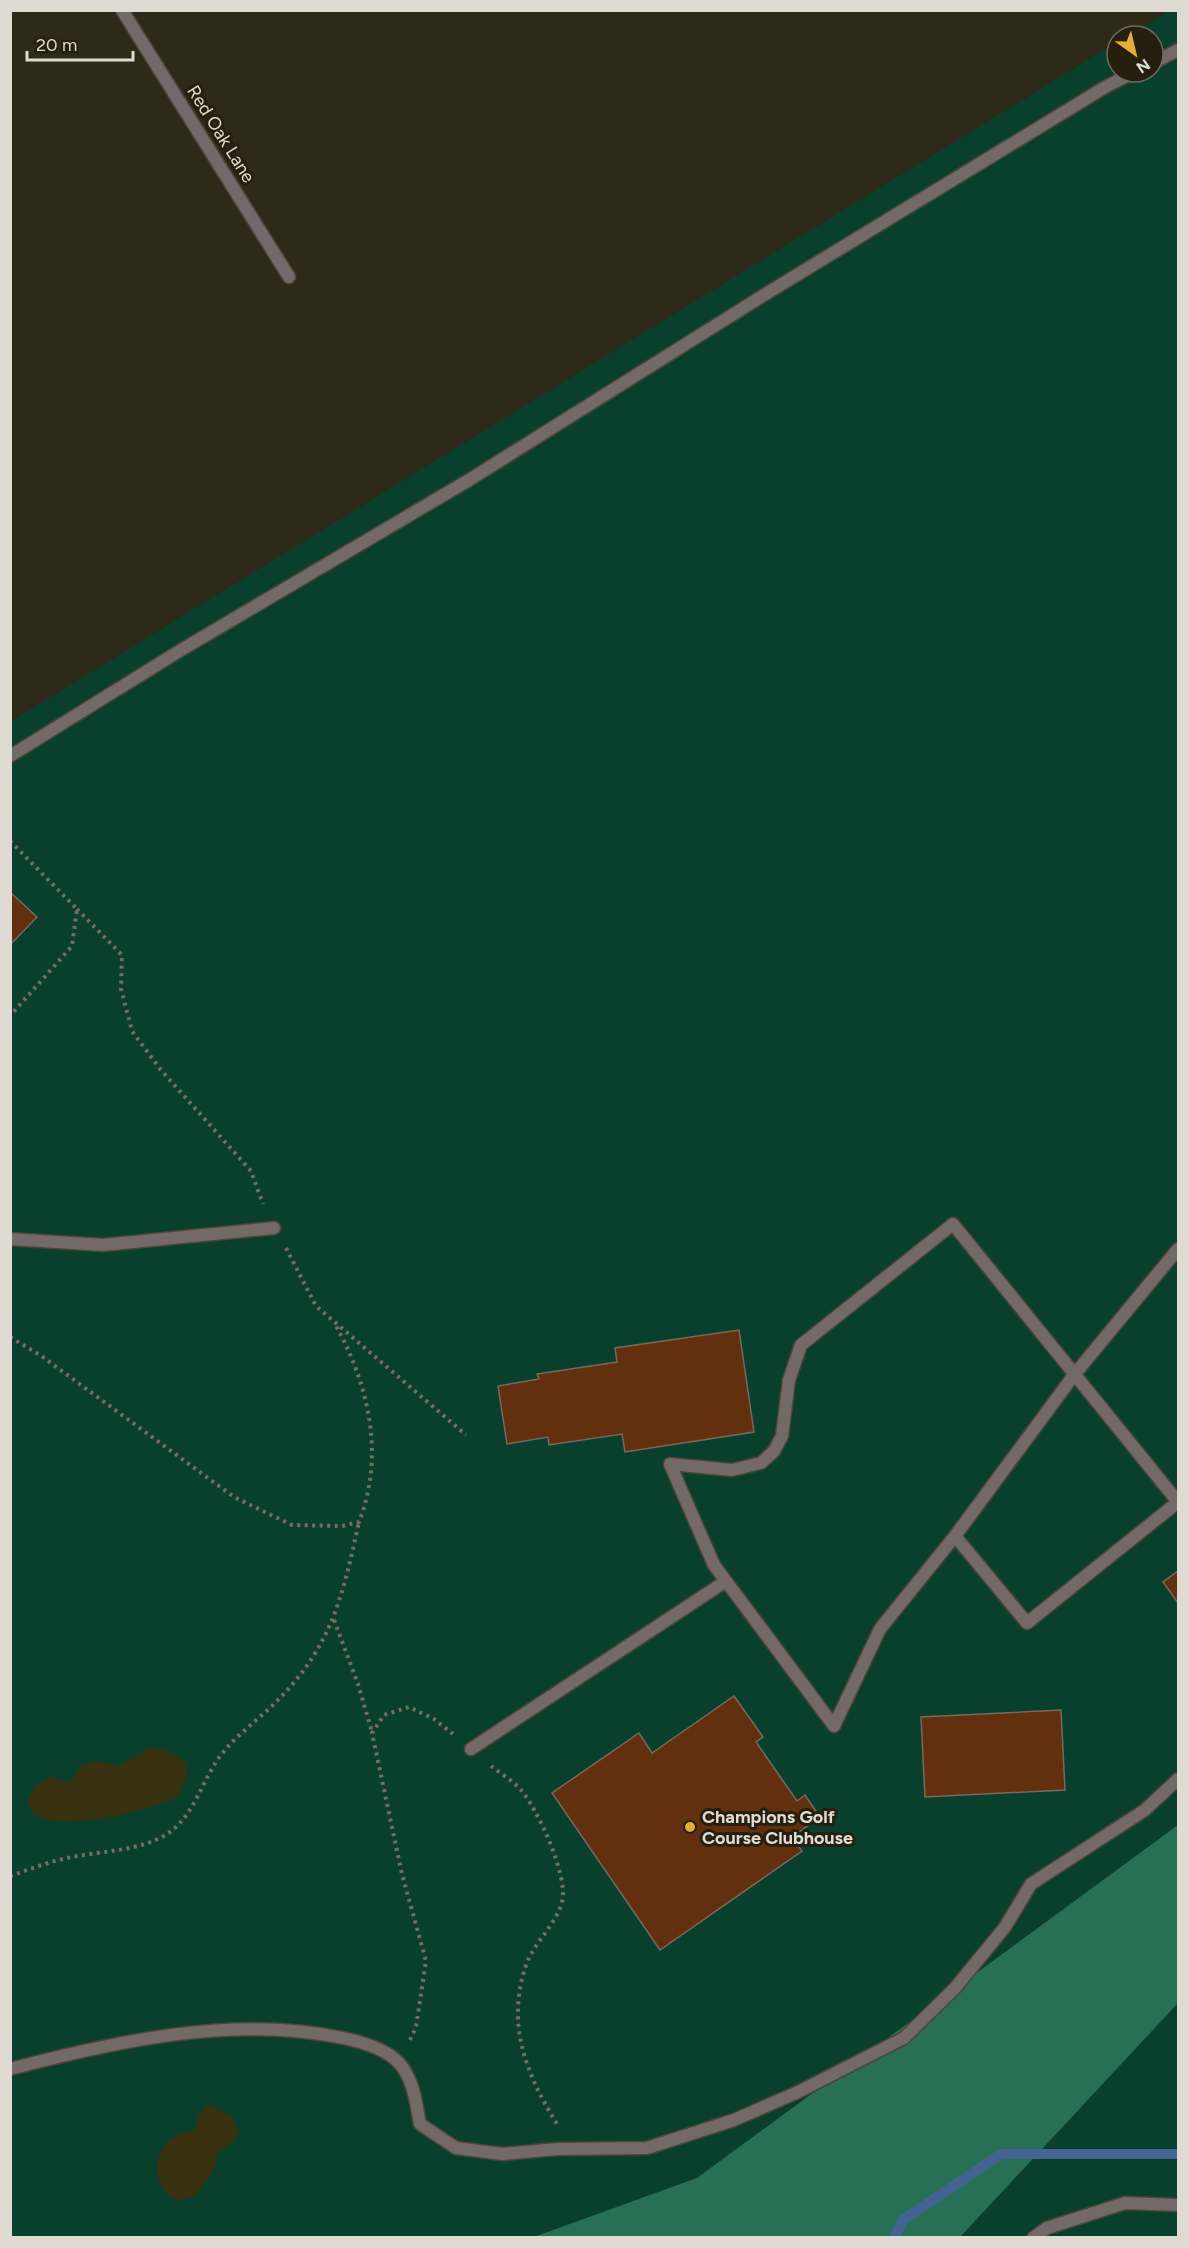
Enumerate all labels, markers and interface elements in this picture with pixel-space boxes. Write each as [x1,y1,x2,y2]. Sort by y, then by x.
scale bar [27,24,134,62]
north arrow [1105,24,1165,84]
text: 20 m [36,34,77,56]
text: N [1133,55,1154,77]
street label: Red Oak Lane [182,81,260,187]
place label: Champions Golf Course Clubhouse [702,1806,853,1849]
marker: Champions Golf Course Clubhouse [683,1820,697,1834]

